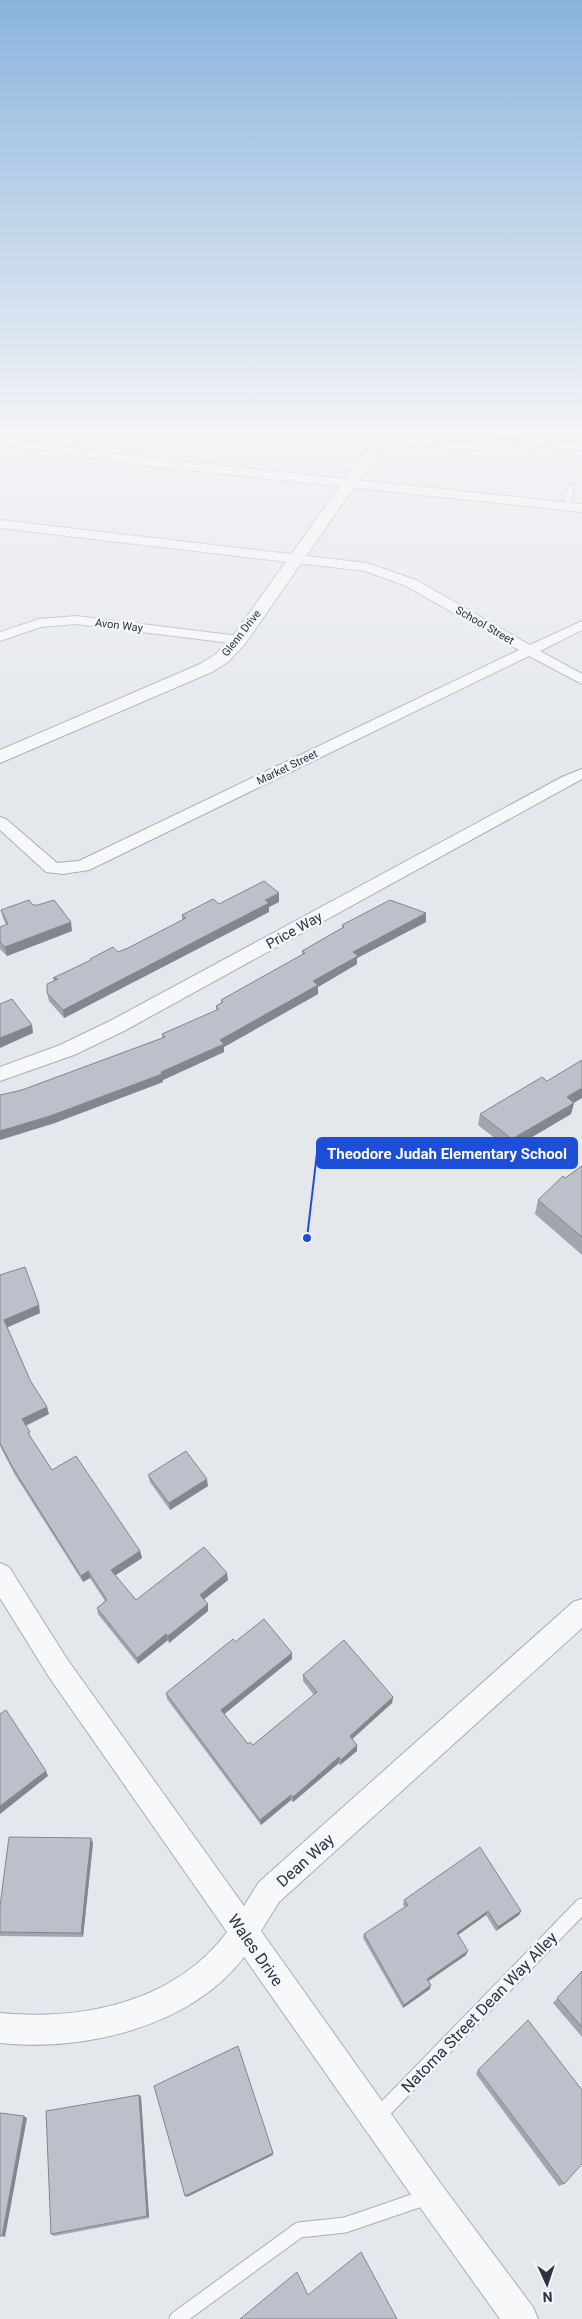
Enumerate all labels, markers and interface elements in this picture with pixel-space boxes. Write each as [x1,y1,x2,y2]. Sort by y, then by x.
street label: School Street [453,603,517,648]
street label: Glenn Drive [219,607,264,659]
street label: Avon Way [94,616,144,635]
street label: Market Street [255,747,320,788]
street label: Price Way [263,908,325,952]
callout: Theodore Judah Elementary School [317,1138,577,1168]
text: Theodore Judah Elementary School [327,1145,567,1163]
street label: Dean Way [273,1829,338,1891]
street label: Wales Drive [224,1911,287,1990]
street label: Natoma Street Dean Way Alley [398,1928,561,2097]
north arrow [522,2259,572,2309]
text: N [542,2289,553,2305]

